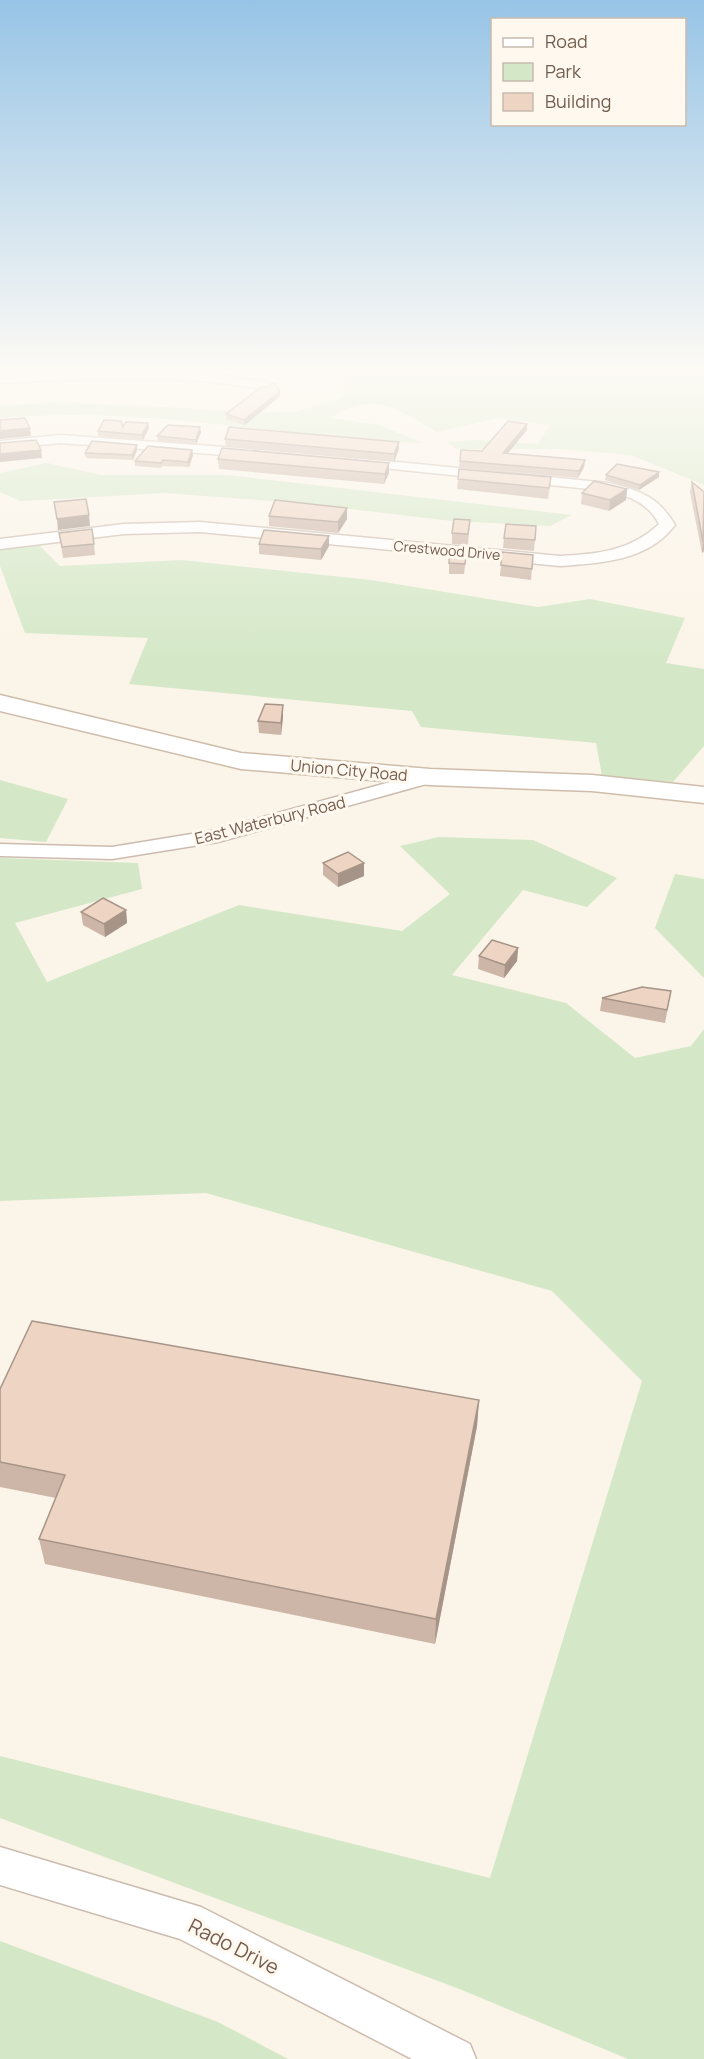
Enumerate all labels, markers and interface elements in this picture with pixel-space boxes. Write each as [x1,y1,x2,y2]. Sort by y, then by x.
legend [491,18,686,126]
text: Road [545,29,588,53]
text: Park [545,59,582,83]
text: Building [545,89,611,113]
street label: Crestwood Drive [393,536,501,564]
street label: Union City Road [289,754,409,786]
street label: East Waterbury Road [192,791,348,849]
street label: Rado Drive [184,1912,284,1980]

